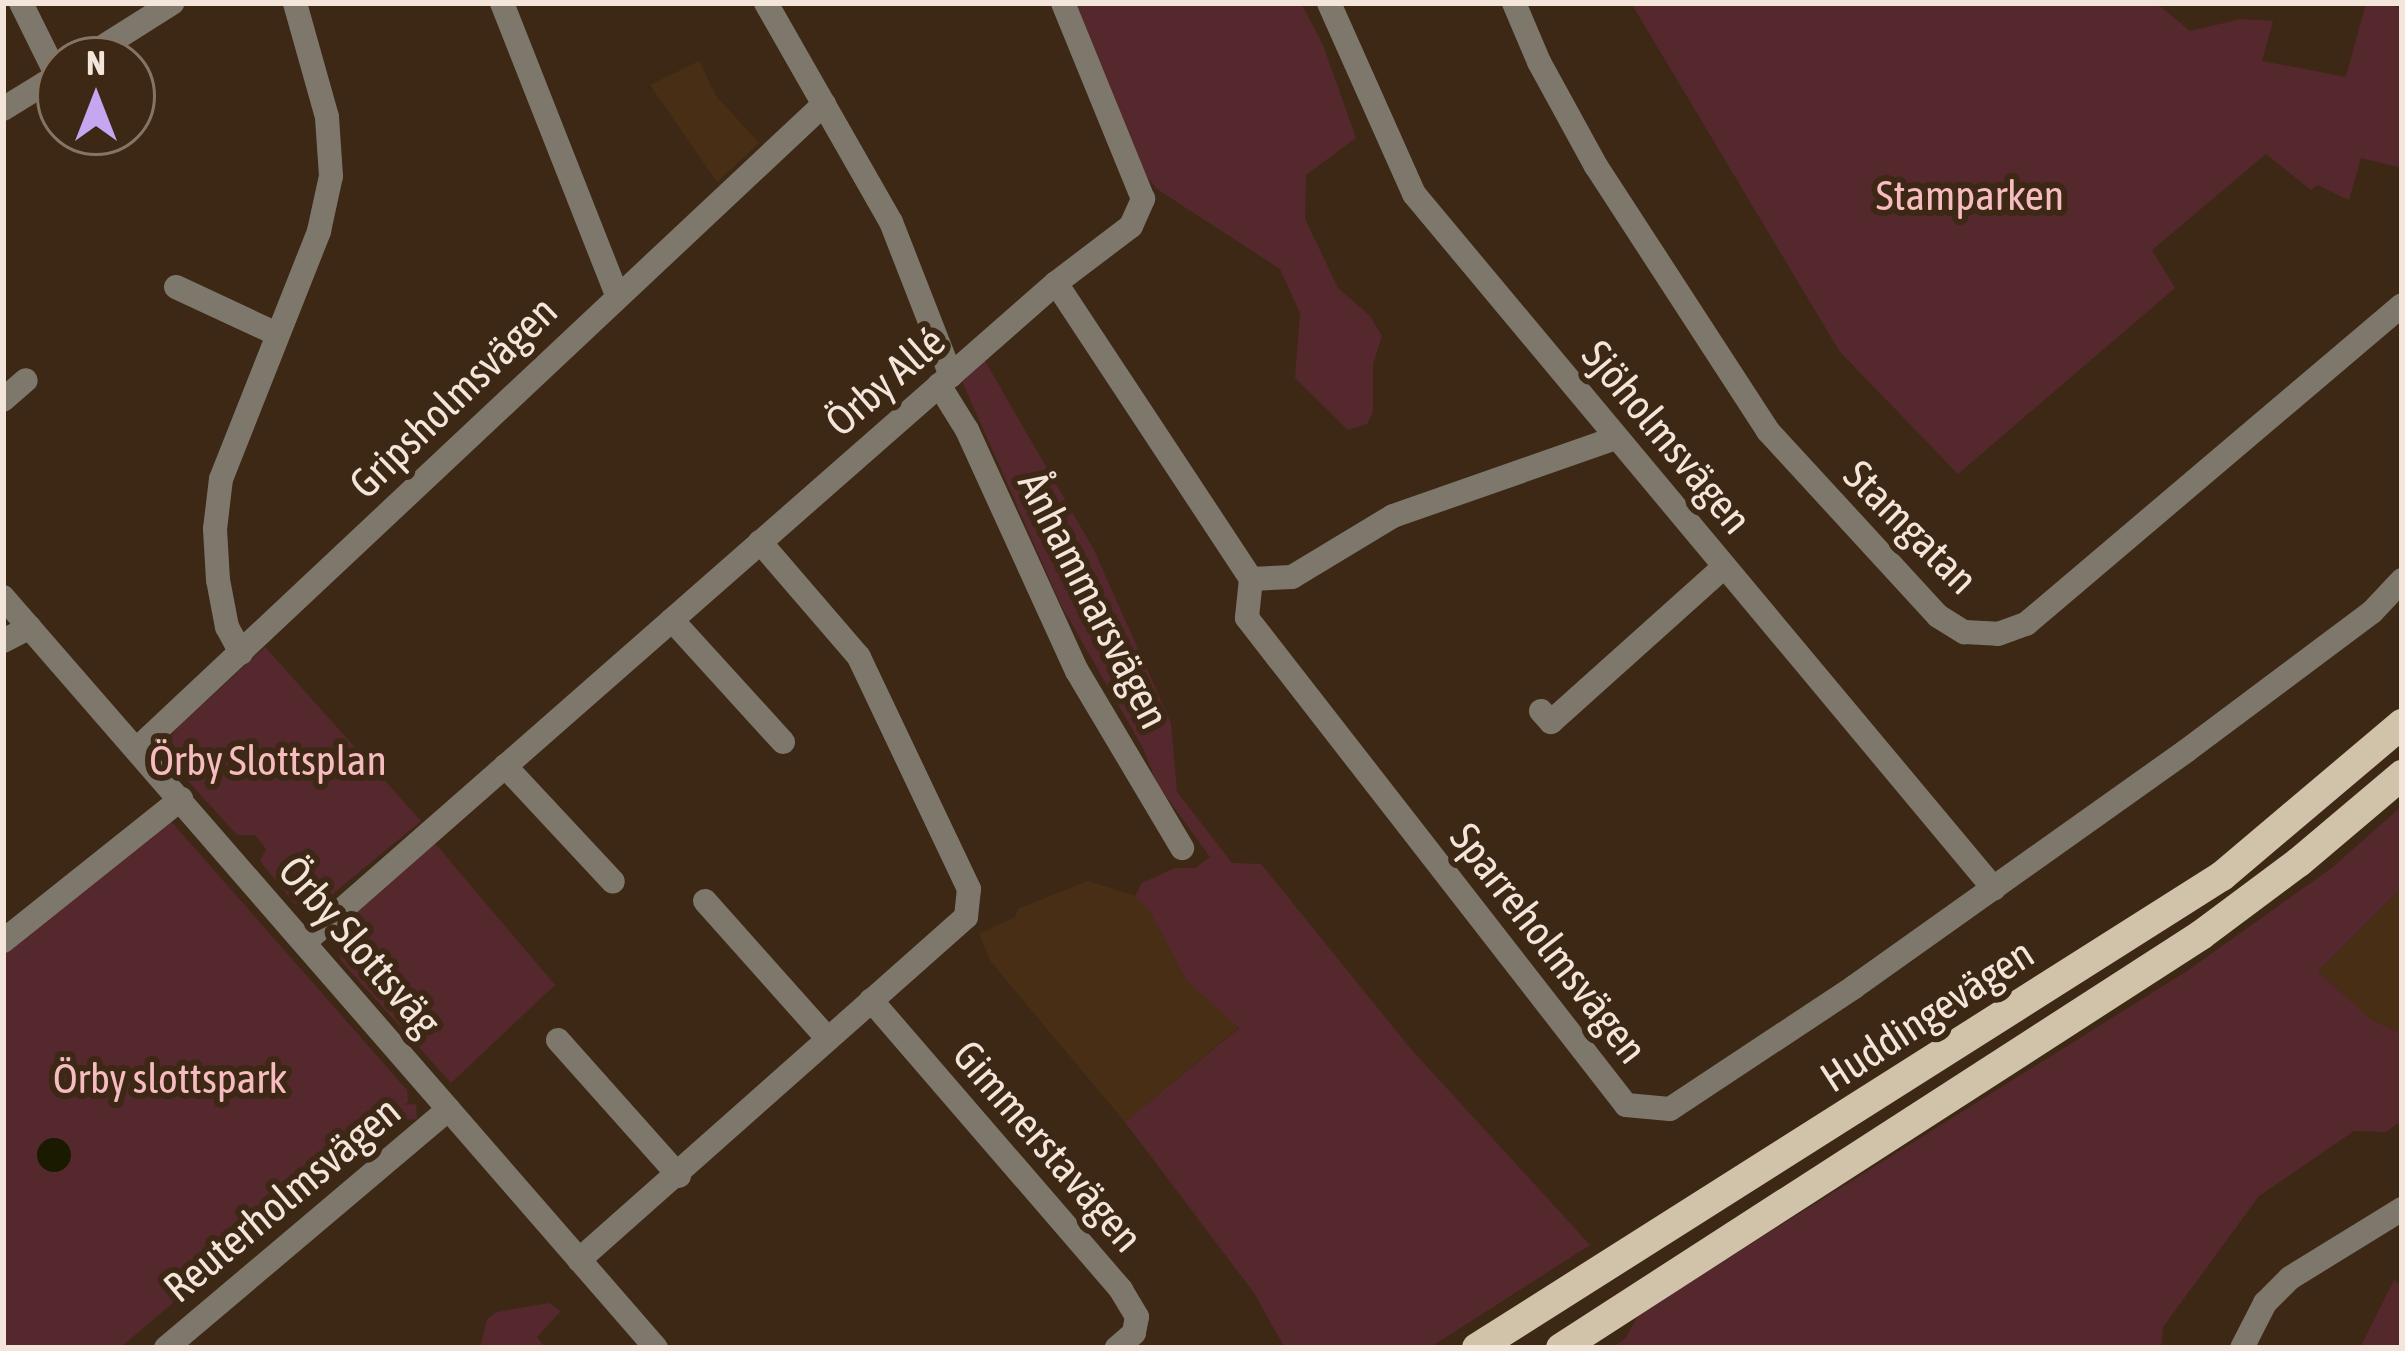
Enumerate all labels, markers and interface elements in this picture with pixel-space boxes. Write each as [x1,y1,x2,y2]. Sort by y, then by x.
north arrow [36,36,156,156]
text: N [86,44,106,82]
park label: Stamparken [1876,170,2064,220]
street label: Gripsholmsvägen [339,286,567,508]
street label: Örby Allé [815,316,955,446]
street label: Sjöholmsvägen [1572,330,1762,544]
street label: Stamgatan [1834,450,1988,604]
street label: Ånhammarsvägen [1008,463,1180,737]
park label: Örby Slottsplan [149,735,387,785]
street label: Sparreholmsvägen [1440,813,1658,1073]
street label: Örby Slottsväg [268,846,452,1046]
street label: Huddingevägen [1811,928,2043,1102]
street label: Gimmerstavägen [943,1030,1153,1262]
park label: Örby slottspark [53,1053,287,1103]
street label: Reuterholmsvägen [154,1086,410,1312]

